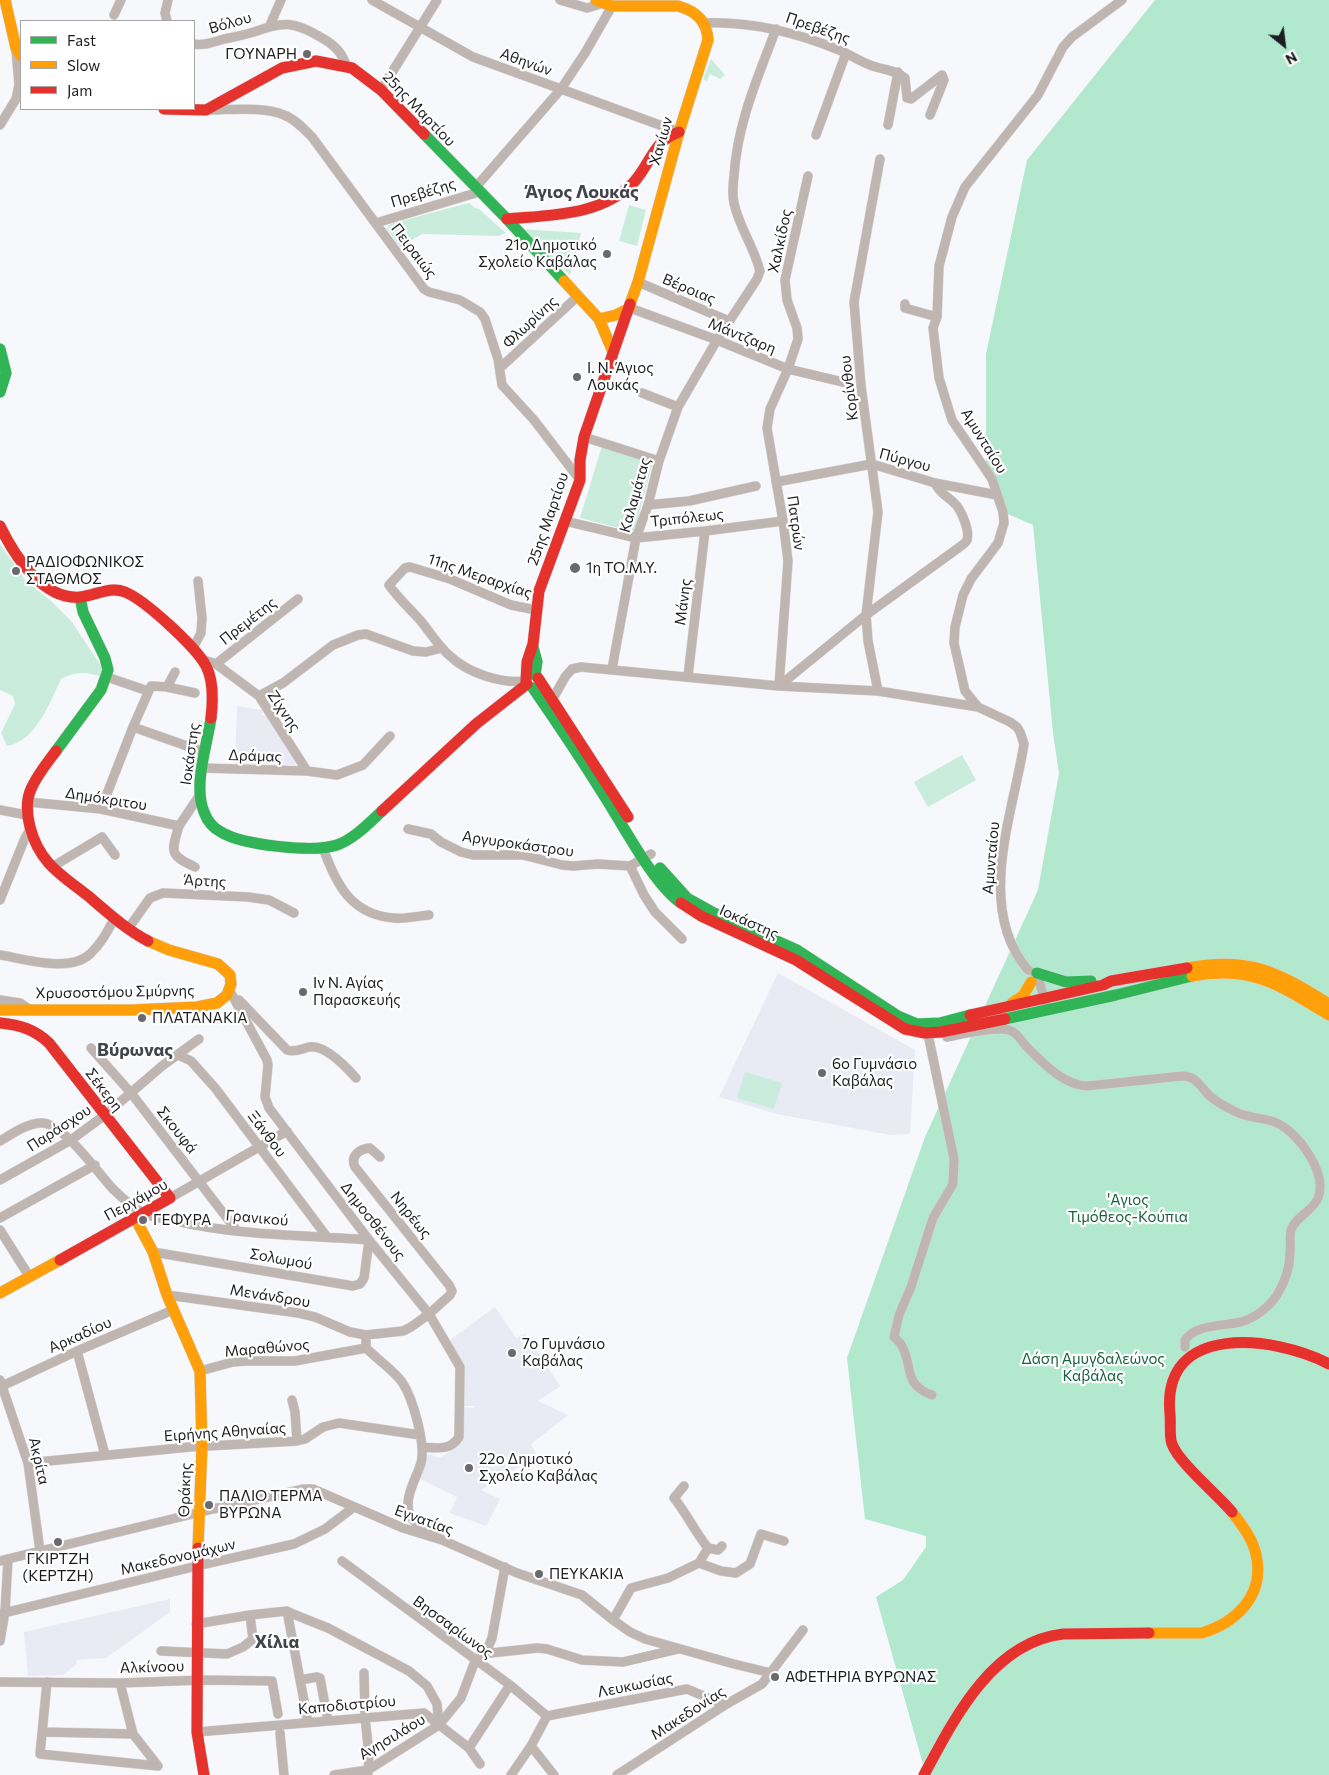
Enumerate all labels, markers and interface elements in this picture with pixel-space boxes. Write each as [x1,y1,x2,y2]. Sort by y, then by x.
street label: Βόλου [207,8,253,38]
street label: Πρεβέζης [783,9,853,47]
legend [20,20,195,110]
north arrow [1259,20,1309,70]
text: Fast [67,31,96,49]
street label: Αθηνών [498,44,554,80]
place label: ΓΟΥΝΑΡΗ [225,45,297,63]
marker: ΓΟΥΝΑΡΗ [301,48,313,60]
text: N [1283,49,1300,69]
text: Slow [67,56,100,74]
street label: 25ης Μαρτίου [379,68,459,150]
text: Jam [67,81,92,99]
street label: Χανίων [645,115,677,167]
street label: Πρεβέζης [388,175,458,211]
district label: Άγιος Λουκάς [525,181,639,203]
street label: Χαλκίδος [764,207,796,275]
street label: Πειραιώς [387,220,441,282]
place label: 21ο Δημοτικό Σχολείο Καβάλας [478,236,597,271]
marker: 21ο Δημοτικό Σχολείο Καβάλας [601,248,613,260]
street label: Βέροιας [660,270,718,308]
street label: Φλωρίνης [499,292,561,352]
street label: Μάντζαρη [705,314,779,358]
street label: Κορίνθου [836,354,862,422]
place label: Ι. Ν. Άγιος Λουκάς [587,359,654,394]
marker: Ι. Ν. Άγιος Λουκάς [571,371,583,383]
street label: Αμυνταίου [957,405,1011,477]
street label: Πύργου [877,444,933,476]
street label: Καλαμάτας [616,455,654,535]
street label: 25ης Μαρτίου [524,470,572,568]
street label: Πατρών [783,494,809,552]
street label: Τριπόλεως [649,505,725,531]
street label: 11ης Μεραρχίας [425,550,535,602]
place label: ΡΑΔΙΟΦΩΝΙΚΟΣ ΣΤΑΘΜΟΣ [26,553,144,588]
place label: 1η ΤΟ.Μ.Υ. [586,559,657,577]
marker: 1η ΤΟ.Μ.Υ. [568,561,582,575]
marker: ΡΑΔΙΟΦΩΝΙΚΟΣ ΣΤΑΘΜΟΣ [10,565,22,577]
street label: Μάνης [671,578,695,626]
street label: Πρεμέτης [216,593,280,649]
street label: Ζίχνης [264,687,304,735]
street label: Ιοκάστης [177,722,203,786]
street label: Δράμας [228,746,282,766]
street label: Δημόκριτου [64,784,148,814]
street label: Αμυνταίου [979,821,1003,895]
street label: Αργυροκάστρου [461,827,575,861]
street label: Άρτης [183,871,227,891]
street label: Ιοκάστης [717,901,781,943]
place label: Ιν Ν. Αγίας Παρασκευής [313,974,401,1009]
street label: Χρυσοστόμου Σμύρνης [35,982,195,1002]
marker: Ιν Ν. Αγίας Παρασκευής [297,986,309,998]
place label: ΠΛΑΤΑΝΑΚΙΑ [152,1009,248,1027]
marker: ΠΛΑΤΑΝΑΚΙΑ [136,1012,148,1024]
district label: Βύρωνας [97,1039,173,1061]
place label: 6ο Γυμνάσιο Καβάλας [832,1055,917,1090]
street label: Σέκερη [82,1065,126,1115]
marker: 6ο Γυμνάσιο Καβάλας [816,1067,828,1079]
street label: Παράσχου [24,1101,94,1155]
street label: Σκουφά [153,1103,201,1157]
street label: Ξάνθου [244,1107,290,1161]
street label: Περγάμου [101,1175,171,1225]
street label: Δημοσθένους [337,1178,409,1264]
street label: Νηρέως [387,1188,435,1242]
park label: 'Αγιος Τιμόθεος-Κούπια [1068,1191,1188,1226]
street label: Γρανικού [225,1206,289,1230]
place label: ΓΕΦΥΡΑ [153,1211,211,1229]
marker: ΓΕΦΥΡΑ [137,1214,149,1226]
street label: Σολωμού [248,1245,314,1273]
street label: Μενάνδρου [229,1281,311,1311]
street label: Αρκαδίου [46,1313,114,1357]
street label: Μαραθώνος [224,1335,310,1361]
place label: 7ο Γυμνάσιο Καβάλας [522,1335,605,1370]
marker: 7ο Γυμνάσιο Καβάλας [506,1347,518,1359]
park label: Δάση Αμυγδαλεώνος Καβάλας [1021,1350,1165,1385]
street label: Ειρήνης Αθηναίας [163,1419,287,1445]
street label: Ακρίτα [25,1436,53,1486]
place label: 22ο Δημοτικό Σχολείο Καβάλας [479,1450,598,1485]
street label: Θράκης [175,1462,195,1518]
marker: 22ο Δημοτικό Σχολείο Καβάλας [463,1462,475,1474]
place label: ΠΑΛΙΟ ΤΕΡΜΑ ΒΥΡΩΝΑ [219,1487,323,1522]
marker: ΠΑΛΙΟ ΤΕΡΜΑ ΒΥΡΩΝΑ [203,1499,215,1511]
street label: Εγνατίας [392,1501,456,1539]
street label: Μακεδονομάχων [119,1535,237,1579]
marker: ΓΚΙΡΤΖΗ (ΚΕΡΤΖΗ) [52,1536,64,1548]
place label: ΓΚΙΡΤΖΗ (ΚΕΡΤΖΗ) [23,1550,93,1585]
place label: ΠΕΥΚΑΚΙΑ [549,1565,624,1583]
marker: ΠΕΥΚΑΚΙΑ [533,1568,545,1580]
street label: Βησσαρίωνος [409,1592,497,1662]
district label: Χίλια [255,1631,299,1653]
street label: Αλκίνοου [120,1657,184,1677]
place label: ΑΦΕΤΗΡΙΑ ΒΥΡΩΝΑΣ [785,1668,936,1686]
street label: Λευκωσίας [596,1669,674,1701]
marker: ΑΦΕΤΗΡΙΑ ΒΥΡΩΝΑΣ [769,1671,781,1683]
street label: Μακεδονίας [647,1682,729,1744]
street label: Καποδιστρίου [297,1692,397,1718]
street label: Αγησιλάου [356,1710,428,1764]

